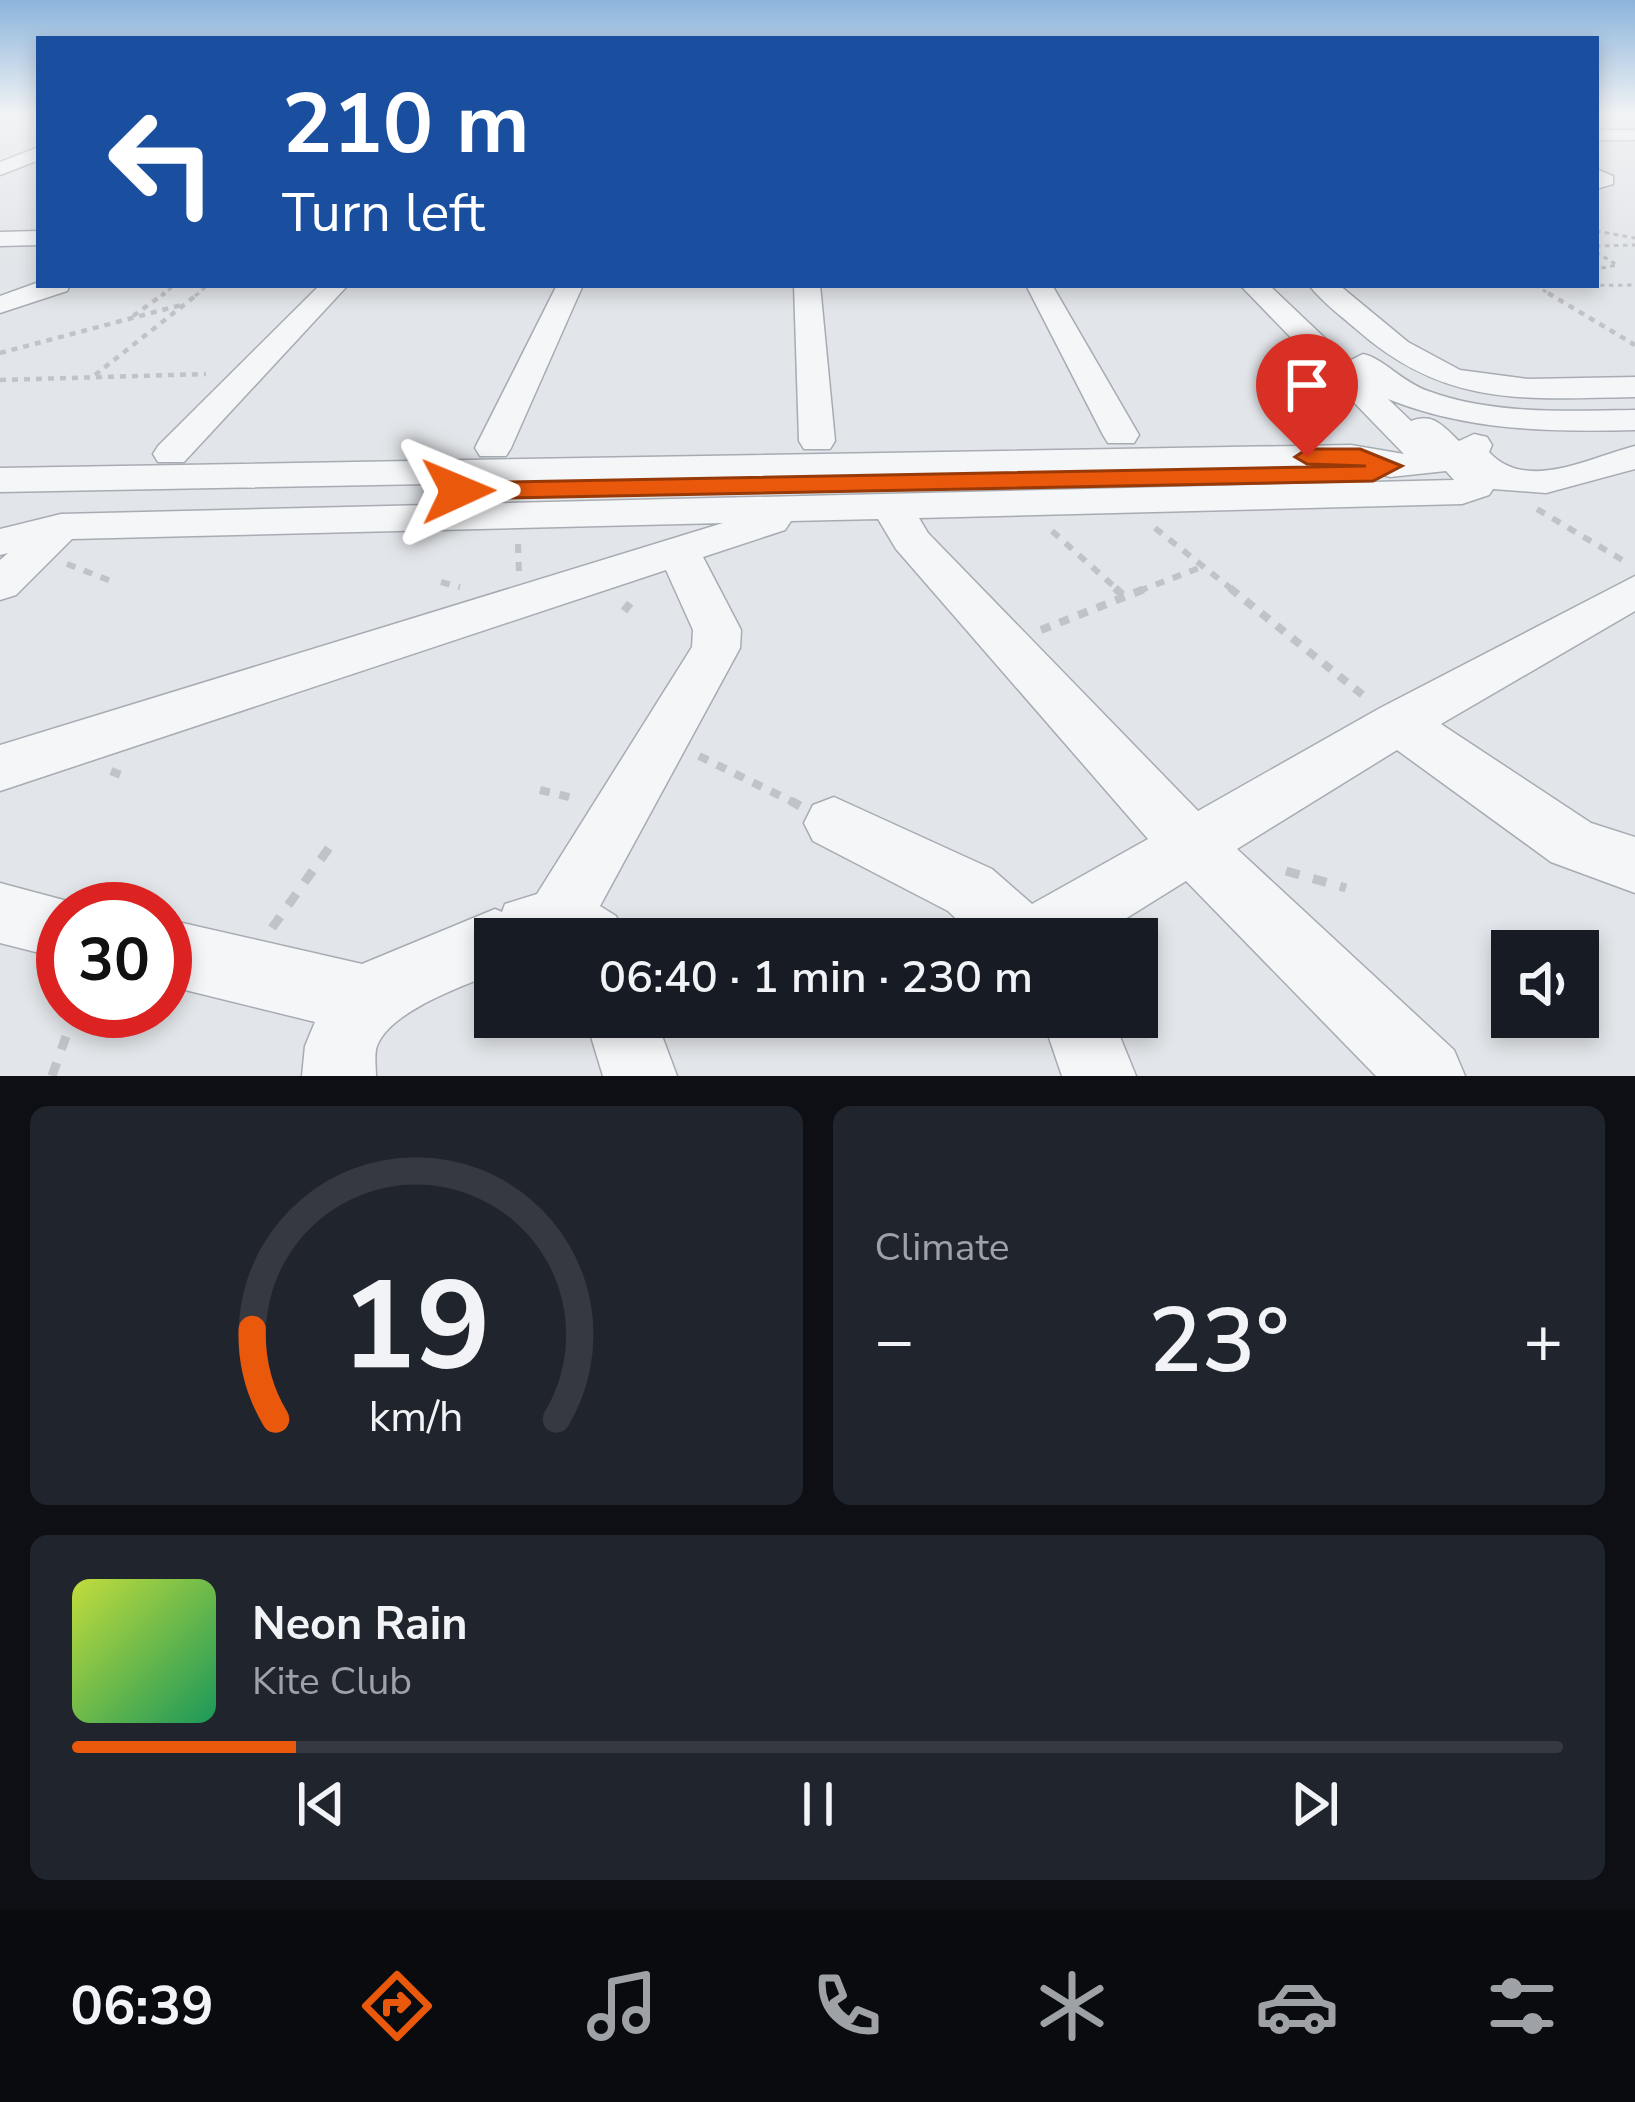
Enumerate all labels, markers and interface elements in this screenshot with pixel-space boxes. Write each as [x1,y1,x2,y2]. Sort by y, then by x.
text: 210 m [282,67,530,182]
icon: left [84,84,240,240]
text: Turn left [282,176,485,250]
pin [1256,334,1358,457]
icon: arrive [1274,352,1340,418]
position arrow [395,428,521,554]
speed limit sign: 30 [36,882,192,1038]
map controls [1491,930,1599,1038]
button: sound [1491,930,1599,1038]
text: 06:40 · 1 min · 230 m [599,947,1033,1008]
text: Climate [875,1221,1010,1274]
text: 19 [341,1242,491,1412]
text: 23° [1148,1280,1290,1403]
text: − [875,1296,914,1386]
text: + [1523,1296,1563,1386]
text: km/h [369,1387,464,1445]
text: Neon Rain [252,1594,468,1655]
text: Kite Club [252,1655,412,1708]
icon: previous [288,1771,354,1837]
icon: pause [785,1771,851,1837]
icon: next [1282,1771,1348,1837]
icon: directions [355,1964,439,2048]
icon: music [580,1964,664,2048]
icon: phone [805,1964,889,2048]
icon: climate [1030,1964,1114,2048]
icon: car [1255,1964,1339,2048]
icon: filters [1480,1964,1564,2048]
text: 06:39 [71,1969,214,2043]

